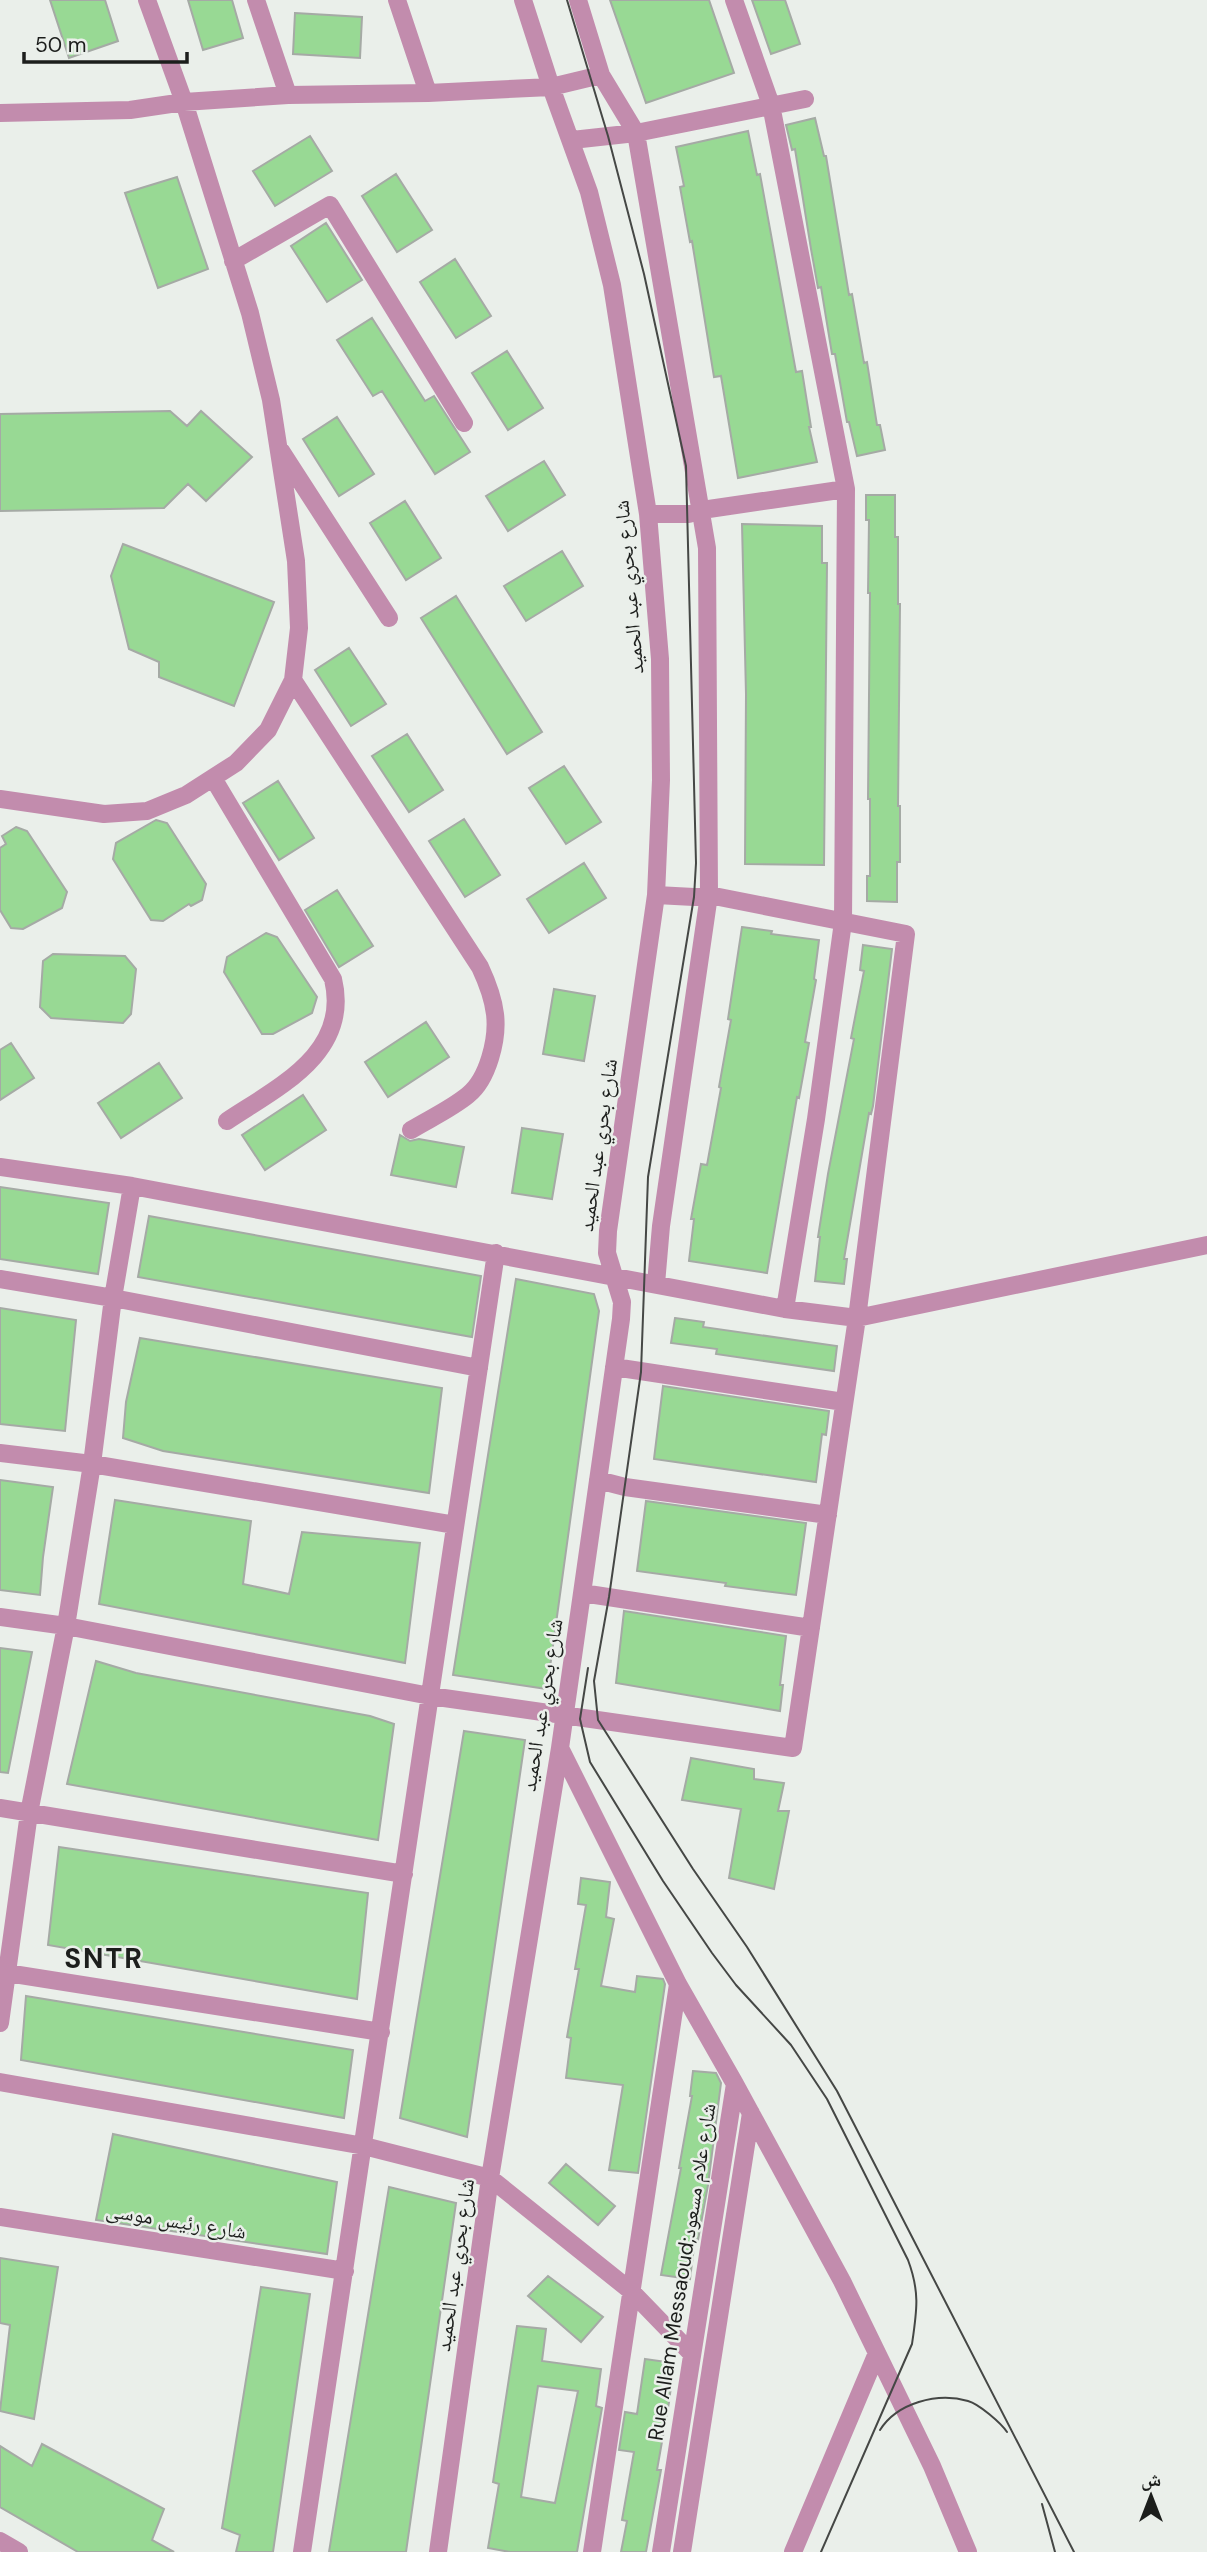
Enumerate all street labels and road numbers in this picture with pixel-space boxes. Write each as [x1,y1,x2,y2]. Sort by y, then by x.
street label: شارع بحري عبد الحميد [607,499,653,675]
street label: شارع بحري عبد الحميد [572,1057,626,1234]
street label: شارع بحري عبد الحميد [515,1617,572,1794]
street label: Rue Allam Messaoud;شارع علام مسعود [641,2101,723,2443]
street label: شارع بحري عبد الحميد [429,2177,483,2354]
street label: شارع رئيس موسى [104,2196,248,2246]

